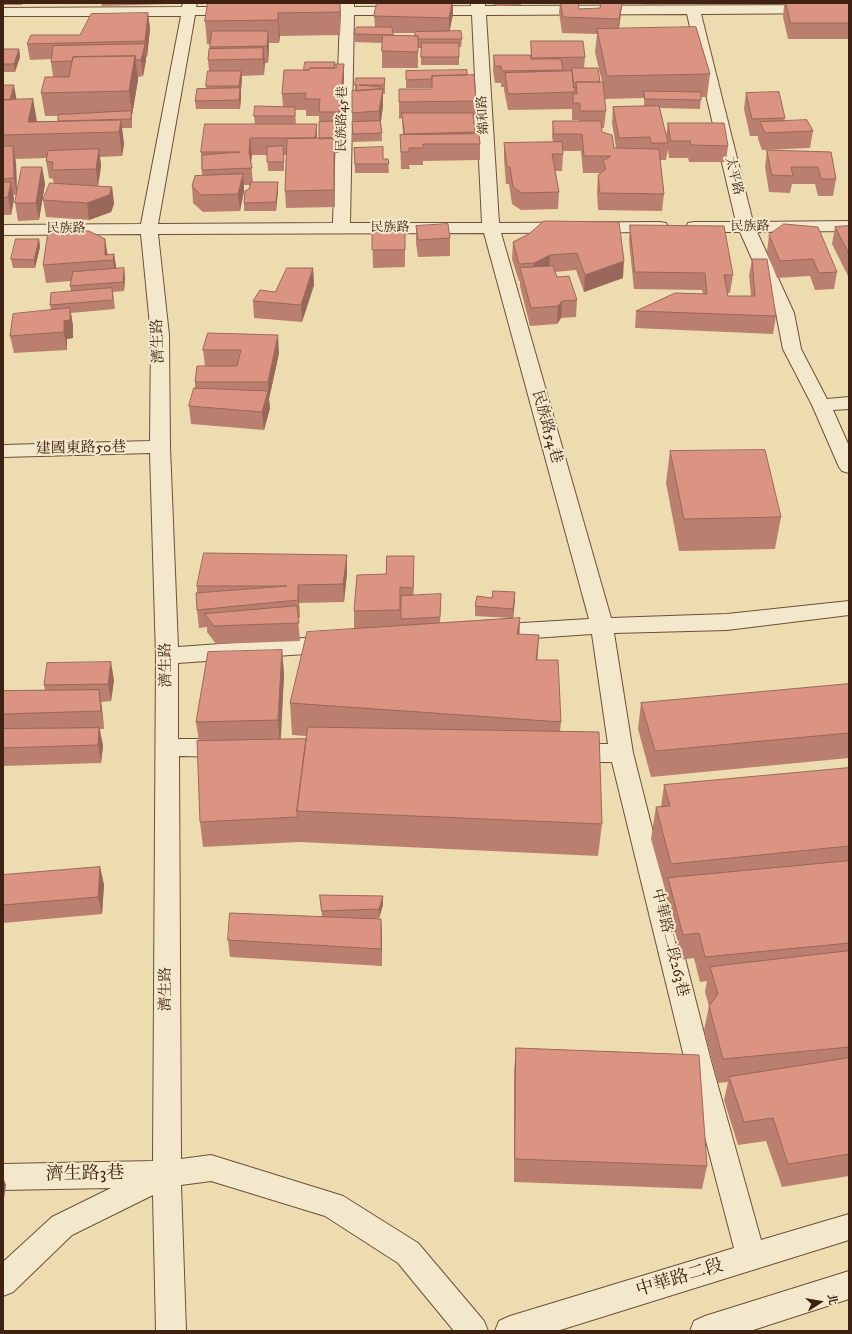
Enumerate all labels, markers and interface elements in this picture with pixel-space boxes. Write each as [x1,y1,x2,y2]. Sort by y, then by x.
street label: 民族路45巷 [335,86,351,152]
street label: 綿和路 [475,95,493,135]
street label: 太平路 [721,155,745,197]
street label: 民族路 [731,219,769,235]
street label: 民族路 [371,220,409,236]
street label: 民族路 [47,221,85,237]
street label: 濟生路 [149,318,169,364]
street label: 民族路54巷 [527,388,565,466]
street label: 建國東路50巷 [36,439,126,459]
street label: 濟生路 [158,642,176,688]
street label: 中華路二段263巷 [647,887,691,999]
street label: 濟生路 [158,967,176,1011]
street label: 濟生路3巷 [45,1164,125,1186]
street label: 中華路二段 [634,1256,726,1302]
north arrow [800,1282,840,1322]
text: 北 [824,1293,840,1306]

